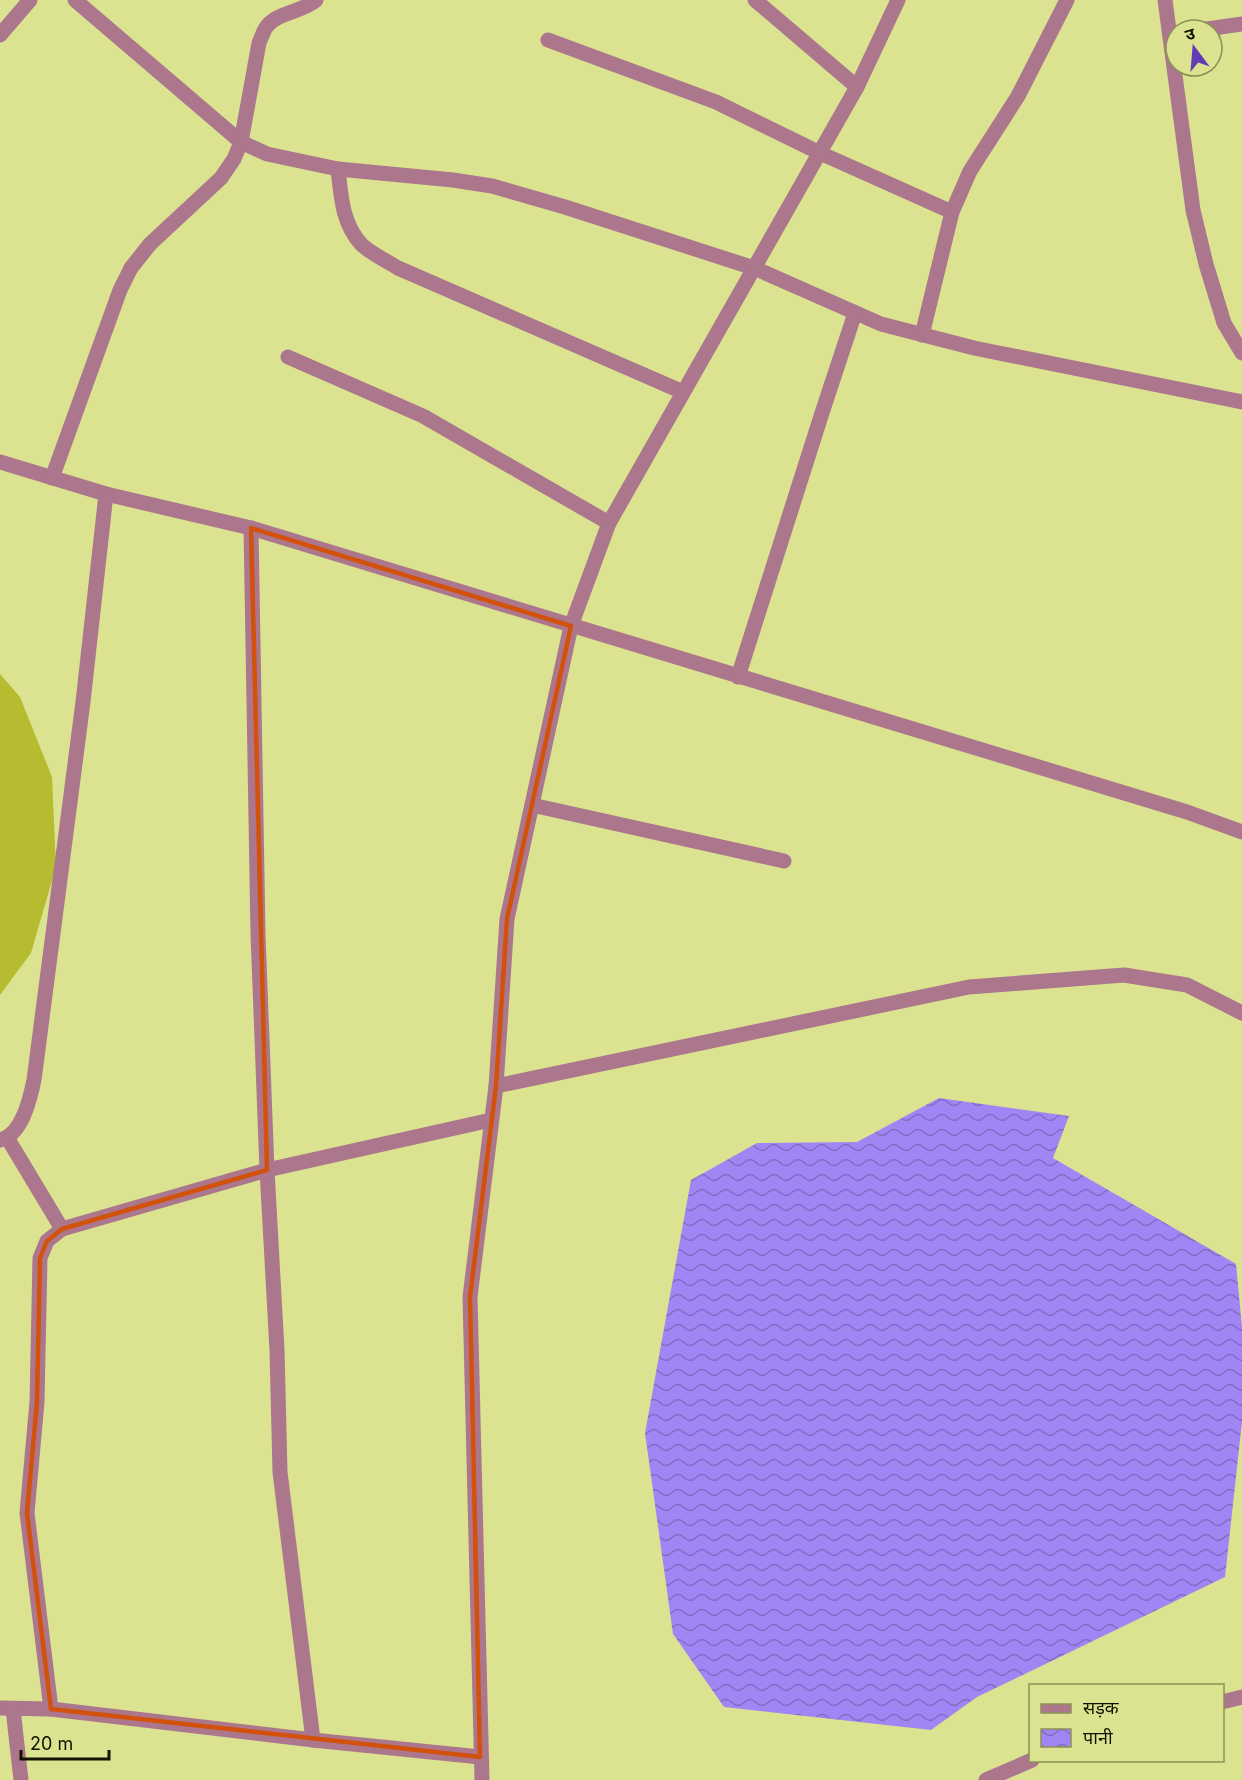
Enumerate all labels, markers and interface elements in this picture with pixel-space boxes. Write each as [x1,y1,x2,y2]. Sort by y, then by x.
north arrow [1164,18,1224,78]
text: उ [1183,23,1198,44]
legend [1029,1684,1224,1762]
text: सड़क [1083,1697,1120,1718]
scale bar [21,1723,110,1761]
text: पानी [1083,1727,1113,1748]
text: 20 m [30,1733,73,1754]

